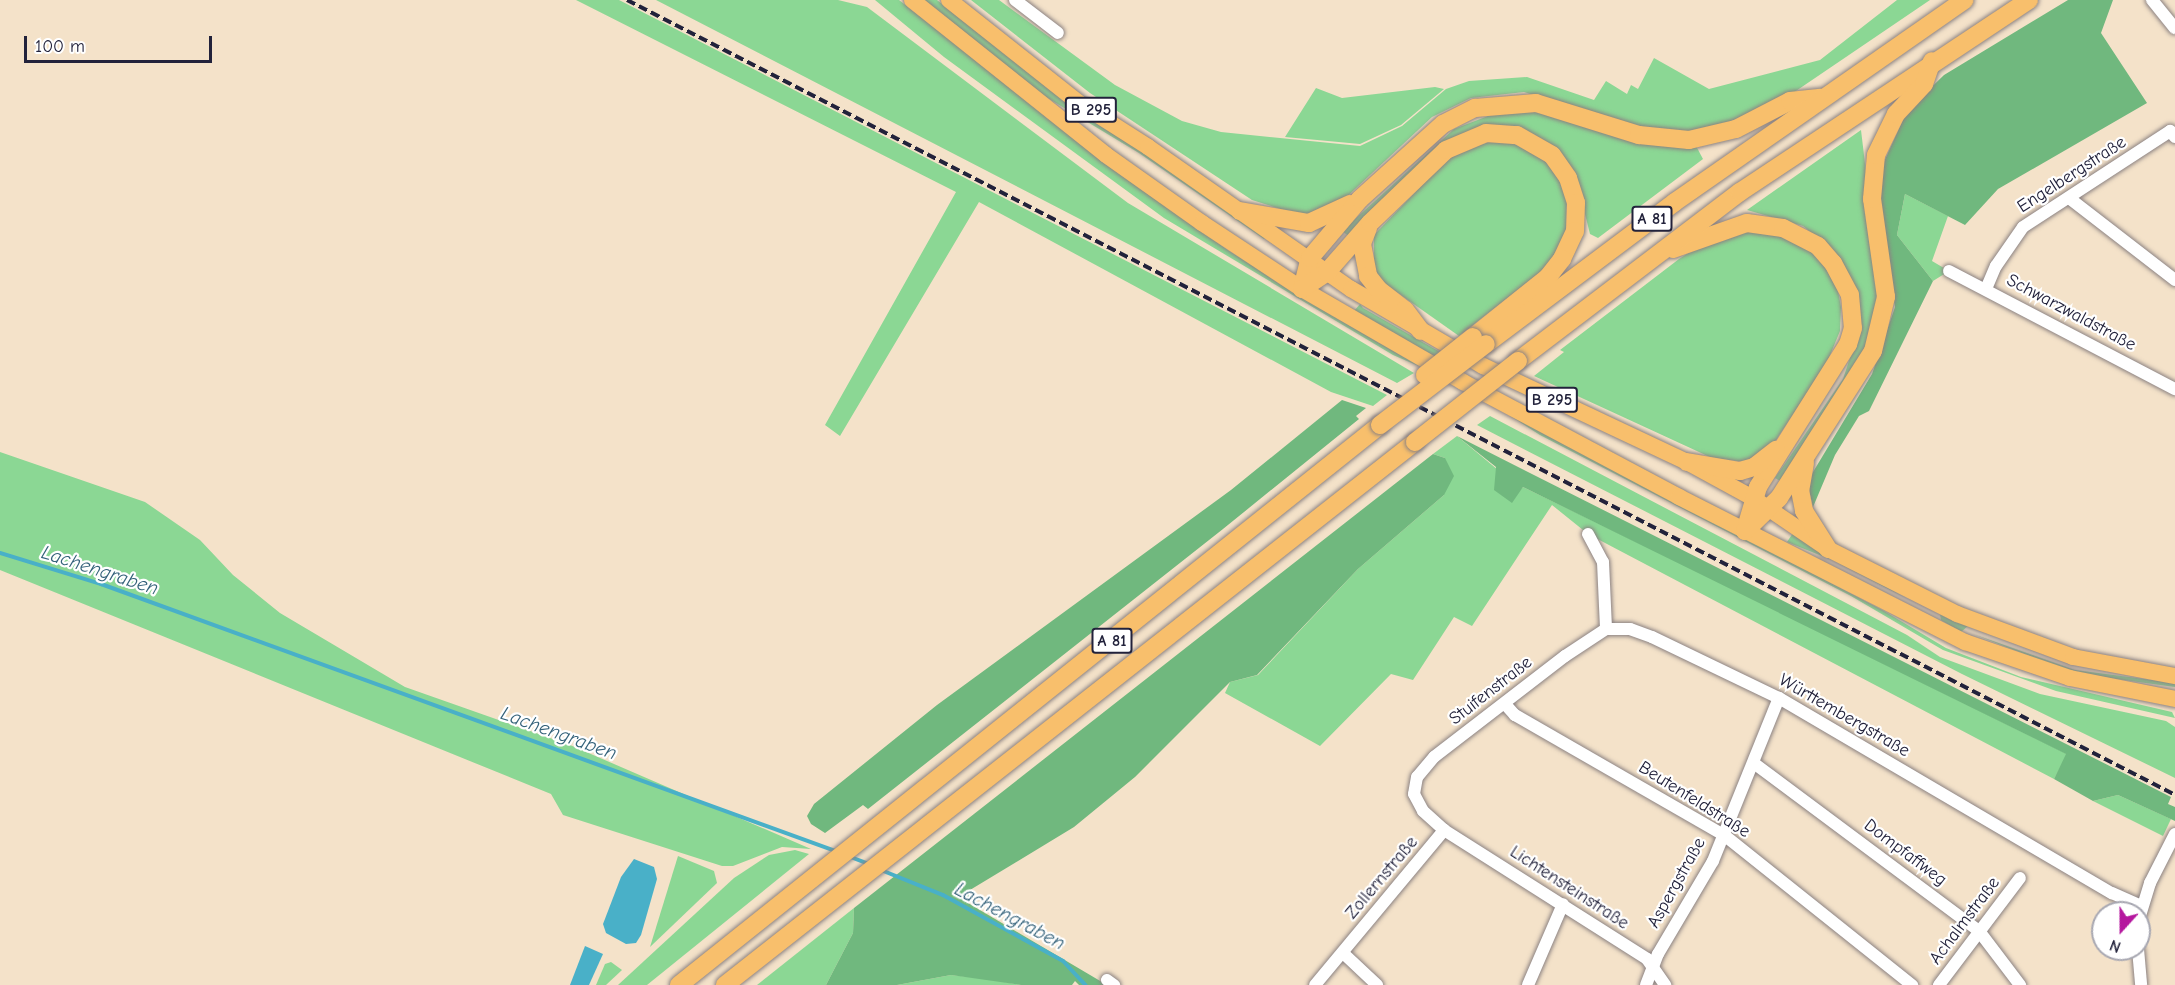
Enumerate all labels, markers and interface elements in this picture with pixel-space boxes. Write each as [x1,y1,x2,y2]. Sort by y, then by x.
scale bar [27,24,214,62]
text: 100 m [35,36,85,57]
road number: B 295 [1064,97,1118,123]
street label: Engelbergstraße [2014,132,2130,218]
road number: A 81 [1631,206,1673,232]
street label: Schwarzwaldstraße [2003,270,2139,356]
road number: B 295 [1525,387,1579,413]
water label: Lachengraben [38,540,162,600]
road number: A 81 [1091,628,1133,654]
street label: Stuifenstraße [1445,652,1537,730]
street label: Württembergstraße [1775,670,1913,762]
water label: Lachengraben [498,701,620,765]
street label: Beutenfeldstraße [1634,757,1754,843]
street label: Dompfaffweg [1859,815,1951,891]
street label: Zollernstraße [1341,832,1423,924]
street label: Aspergstraße [1643,834,1711,932]
street label: Lichtensteinstraße [1506,842,1632,934]
street label: Achalmstraße [1925,873,2005,969]
water label: Lachengraben [951,877,1069,955]
north arrow [2091,901,2151,961]
text: N [2107,936,2123,956]

